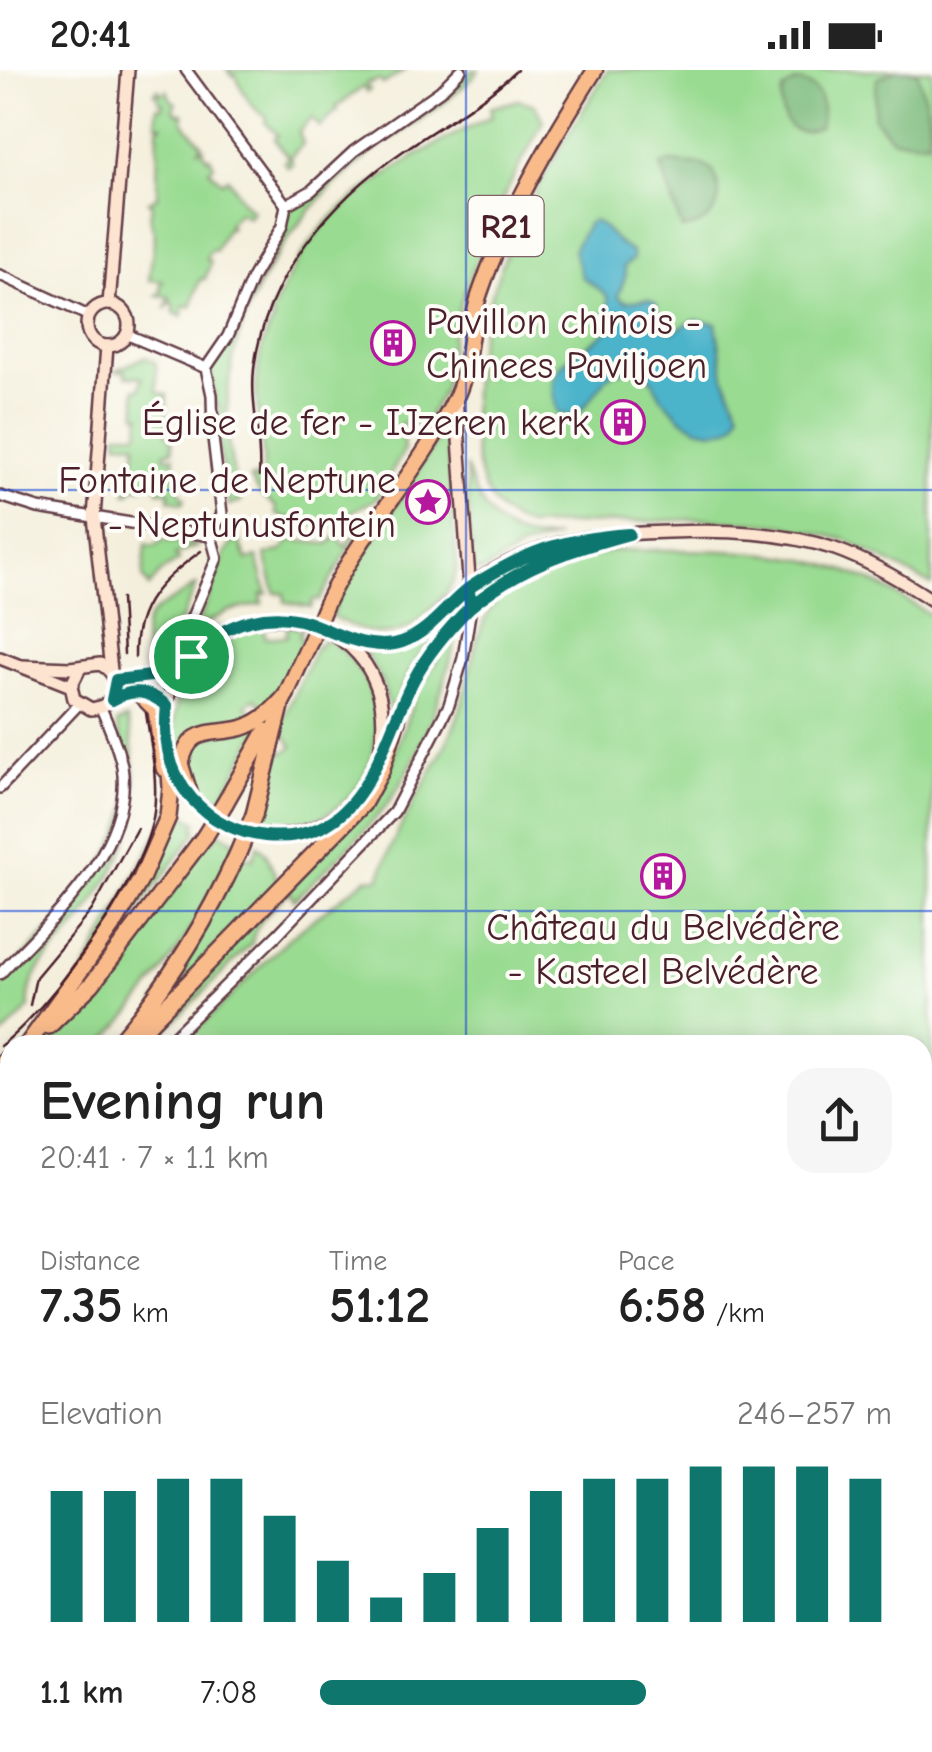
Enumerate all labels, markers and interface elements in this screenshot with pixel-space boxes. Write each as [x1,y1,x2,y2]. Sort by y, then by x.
text: 20:41 [50,13,131,57]
road number: R21 [468,196,544,256]
place label: Pavillon chinois - Chinees Paviljoen [426,300,707,388]
building icon: Pavillon chinois - Chinees Paviljoen [370,320,416,366]
building icon: Église de fer - IJzeren kerk [600,399,646,445]
place label: Église de fer - IJzeren kerk [142,400,591,445]
place label: Fontaine de Neptune - Neptunusfontein [58,459,396,547]
place icon: Fontaine de Neptune - Neptunusfontein [405,479,451,525]
pin [149,614,234,699]
icon: arrive [164,629,219,684]
building icon: Château du Belvédère - Kasteel Belvédère [640,853,686,899]
place label: Château du Belvédère - Kasteel Belvédère [486,906,840,994]
button: share [787,1068,892,1173]
text: Evening run [40,1069,325,1133]
text: 20:41 · 7 × 1.1 km [40,1139,269,1176]
text: Distance [40,1245,140,1277]
text: Time [329,1245,387,1277]
text: Pace [618,1245,674,1277]
text: 7.35 [40,1277,123,1335]
text: 51:12 [329,1277,430,1335]
text: 6:58 [618,1277,707,1335]
text: km [123,1297,169,1329]
text: /km [707,1297,765,1329]
text: Elevation [40,1395,163,1432]
text: 246–257 m [737,1395,892,1432]
text: 1.1 km [40,1674,123,1711]
text: 7:08 [200,1674,257,1711]

